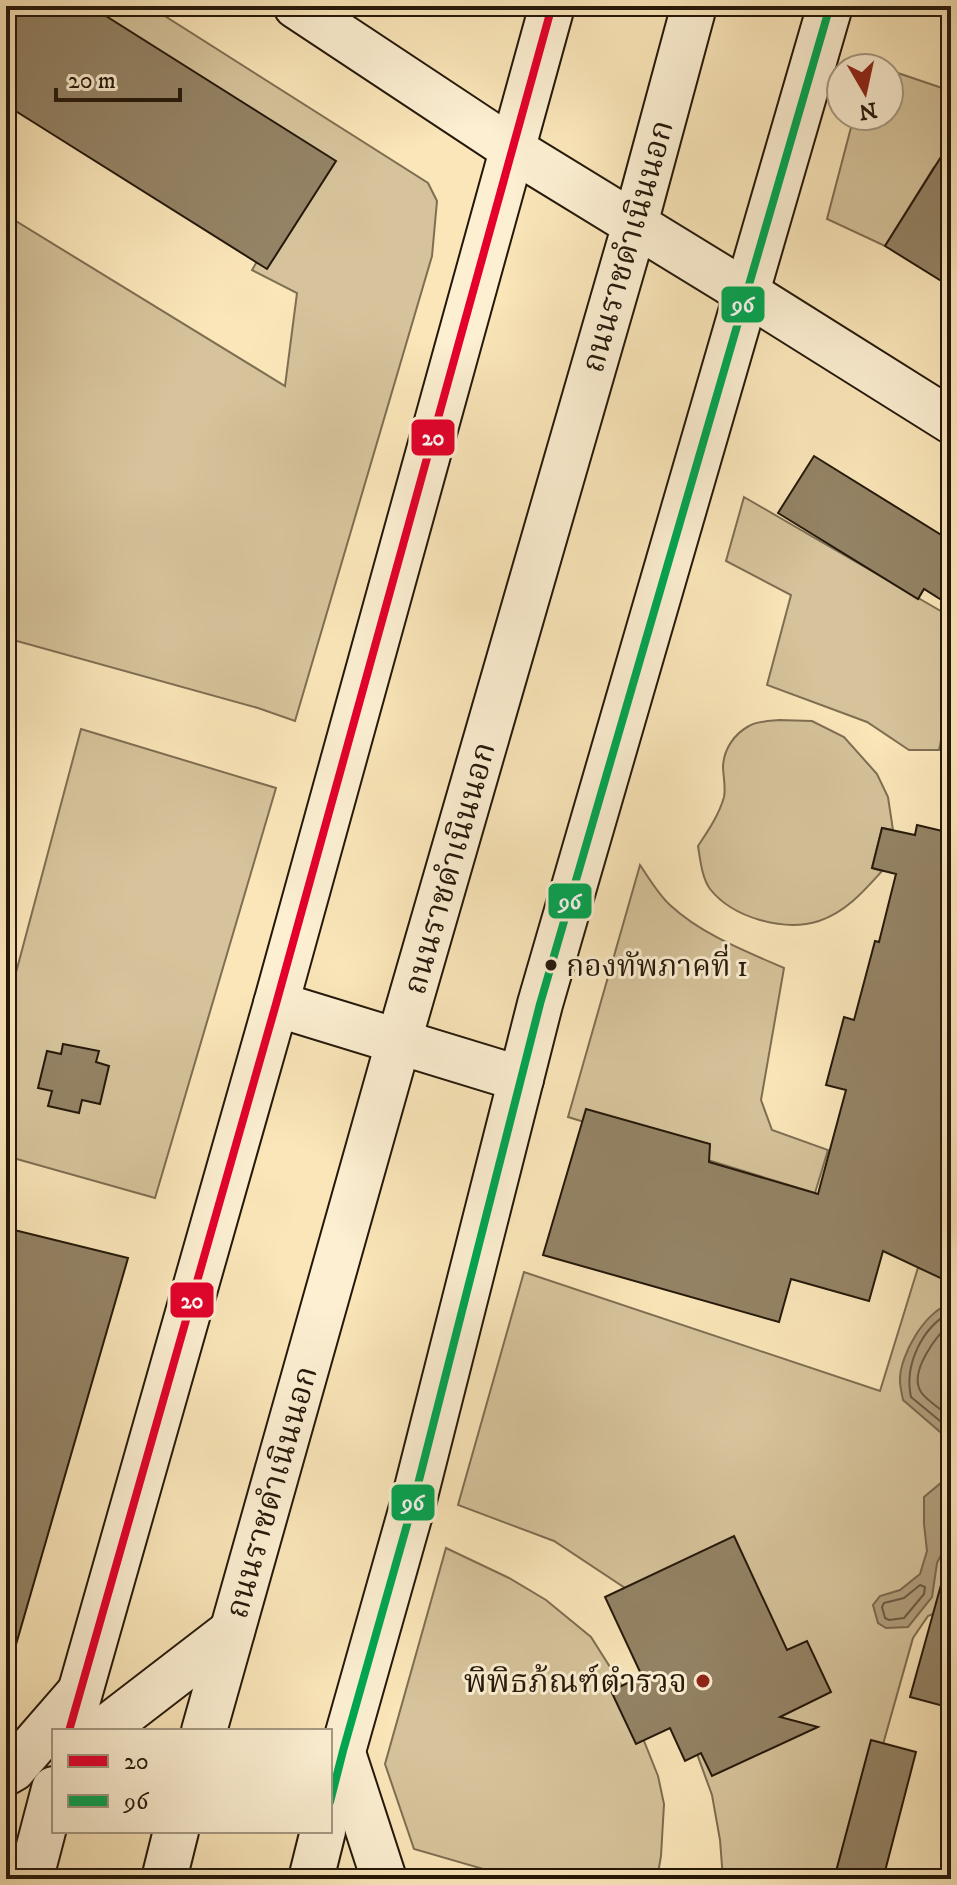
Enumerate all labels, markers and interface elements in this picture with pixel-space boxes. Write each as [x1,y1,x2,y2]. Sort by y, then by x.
scale bar [56,52,180,102]
north arrow [825,52,905,132]
text: 20 m [68,66,116,96]
text: N [857,96,879,125]
street label: ถนนราชดำเนินนอก [574,116,684,377]
line badge: 96 [720,285,766,324]
text: 96 [730,292,756,319]
line badge: 20 [410,418,456,457]
text: 20 [422,425,444,452]
street label: ถนนราชดำเนินนอก [396,738,506,999]
line badge: 96 [547,882,593,920]
text: 96 [557,889,583,916]
place label: กองทัพภาคที่ 1 [566,944,748,986]
marker: กองทัพภาคที่ 1 [543,957,559,973]
line badge: 20 [169,1281,215,1319]
text: 20 [181,1288,203,1315]
street label: ถนนราชดำเนินนอก [218,1362,328,1623]
line badge: 96 [390,1483,436,1522]
text: 96 [400,1490,426,1517]
place label: พิพิธภ้ณฑ์ตำรวจ [464,1663,687,1703]
marker: พิพิธภ้ณฑ์ตำรวจ [694,1672,712,1690]
legend [52,1729,332,1833]
text: 20 [124,1747,149,1777]
text: 96 [123,1787,150,1817]

